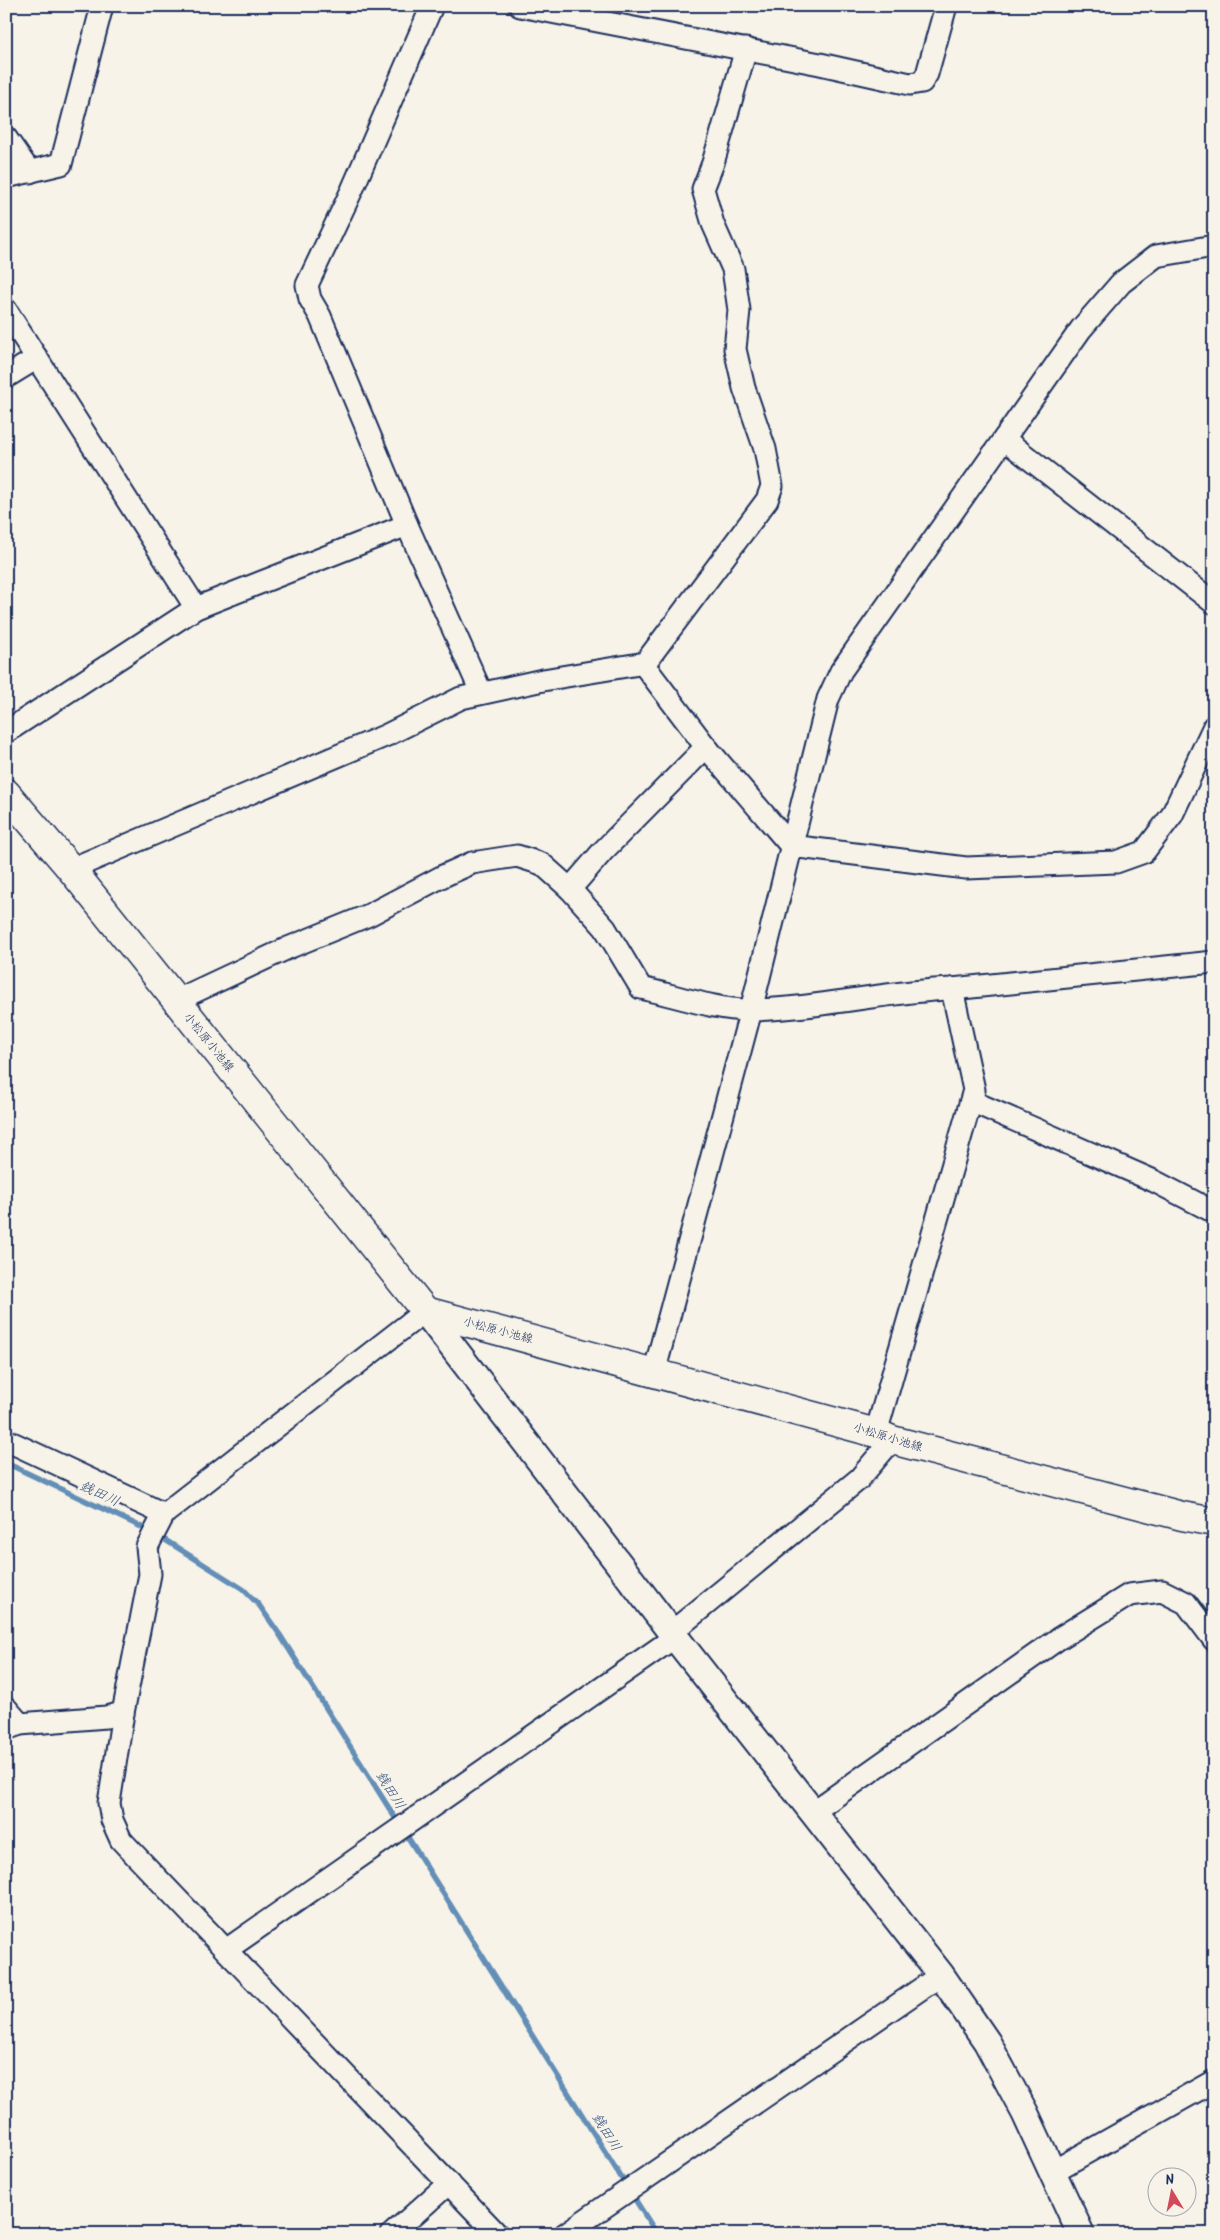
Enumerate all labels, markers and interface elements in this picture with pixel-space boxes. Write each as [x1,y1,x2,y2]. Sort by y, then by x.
street label: 小松原小池線 [179,1008,239,1076]
street label: 小松原小池線 [461,1312,535,1349]
street label: 小松原小池線 [851,1418,925,1457]
water label: 銭田川 [76,1475,123,1513]
water label: 銭田川 [370,1767,411,1814]
water label: 銭田川 [586,2109,627,2156]
north arrow [1148,2168,1198,2218]
text: N [1164,2169,1176,2192]

